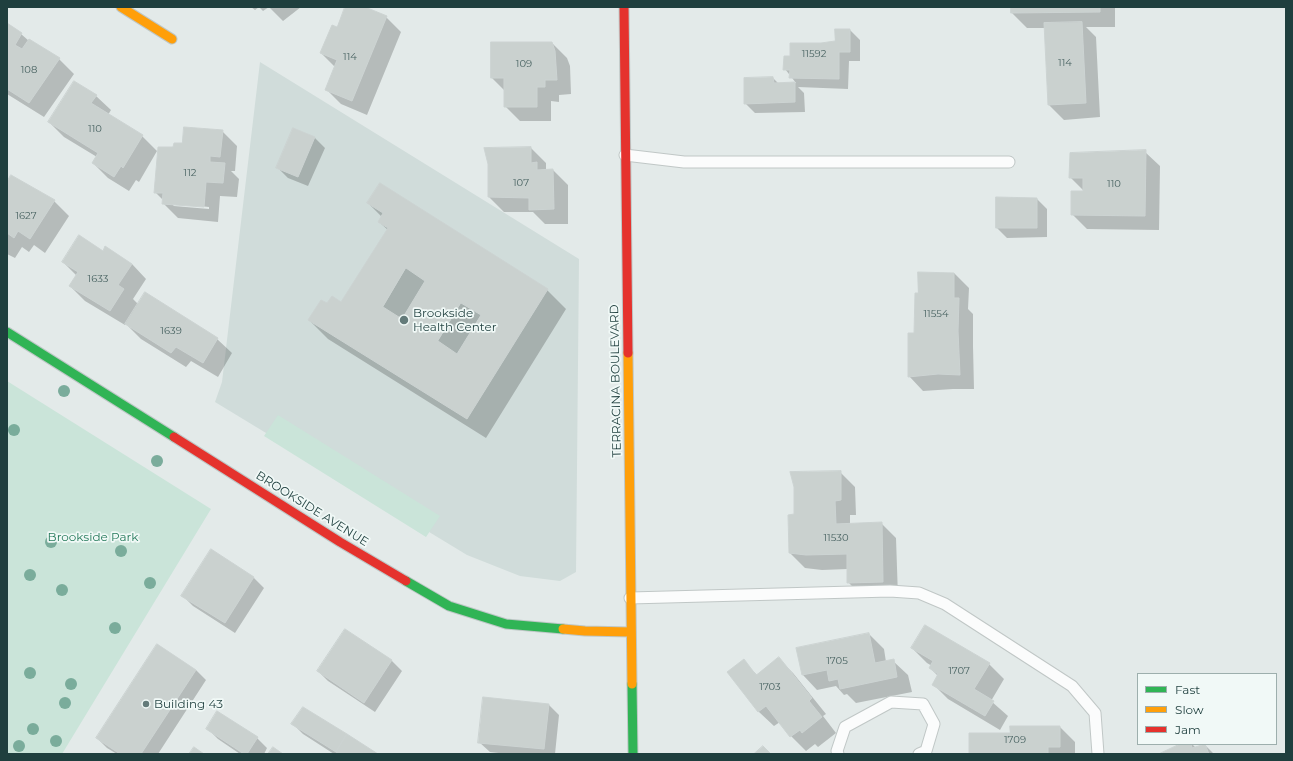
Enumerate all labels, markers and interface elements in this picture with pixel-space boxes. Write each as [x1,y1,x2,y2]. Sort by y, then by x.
house number: 11592 [802,48,826,60]
house number: 114 [343,51,357,63]
house number: 114 [1058,57,1072,69]
house number: 109 [516,58,532,70]
house number: 108 [21,64,37,76]
house number: 110 [88,123,102,135]
house number: 112 [184,167,196,179]
house number: 107 [513,177,529,189]
house number: 110 [1107,178,1121,190]
house number: 1627 [15,210,37,222]
house number: 1633 [88,273,108,285]
street label: TERRACINA BOULEVARD [607,304,625,458]
place label: Brookside Health Center [413,306,496,334]
house number: 11554 [923,308,949,320]
marker: Brookside Health Center [398,314,410,326]
house number: 1639 [160,325,182,337]
street label: BROOKSIDE AVENUE [253,468,371,550]
park label: Brookside Park [48,530,138,544]
house number: 11530 [823,532,849,544]
house number: 1705 [826,655,848,667]
house number: 1707 [948,665,970,677]
legend [1137,673,1277,745]
house number: 1703 [759,681,781,693]
text: Fast [1175,682,1200,697]
place label: Building 43 [154,697,223,711]
marker: Building 43 [141,699,151,709]
text: Slow [1175,702,1204,717]
text: Jam [1175,722,1201,737]
house number: 1709 [1004,734,1026,746]

